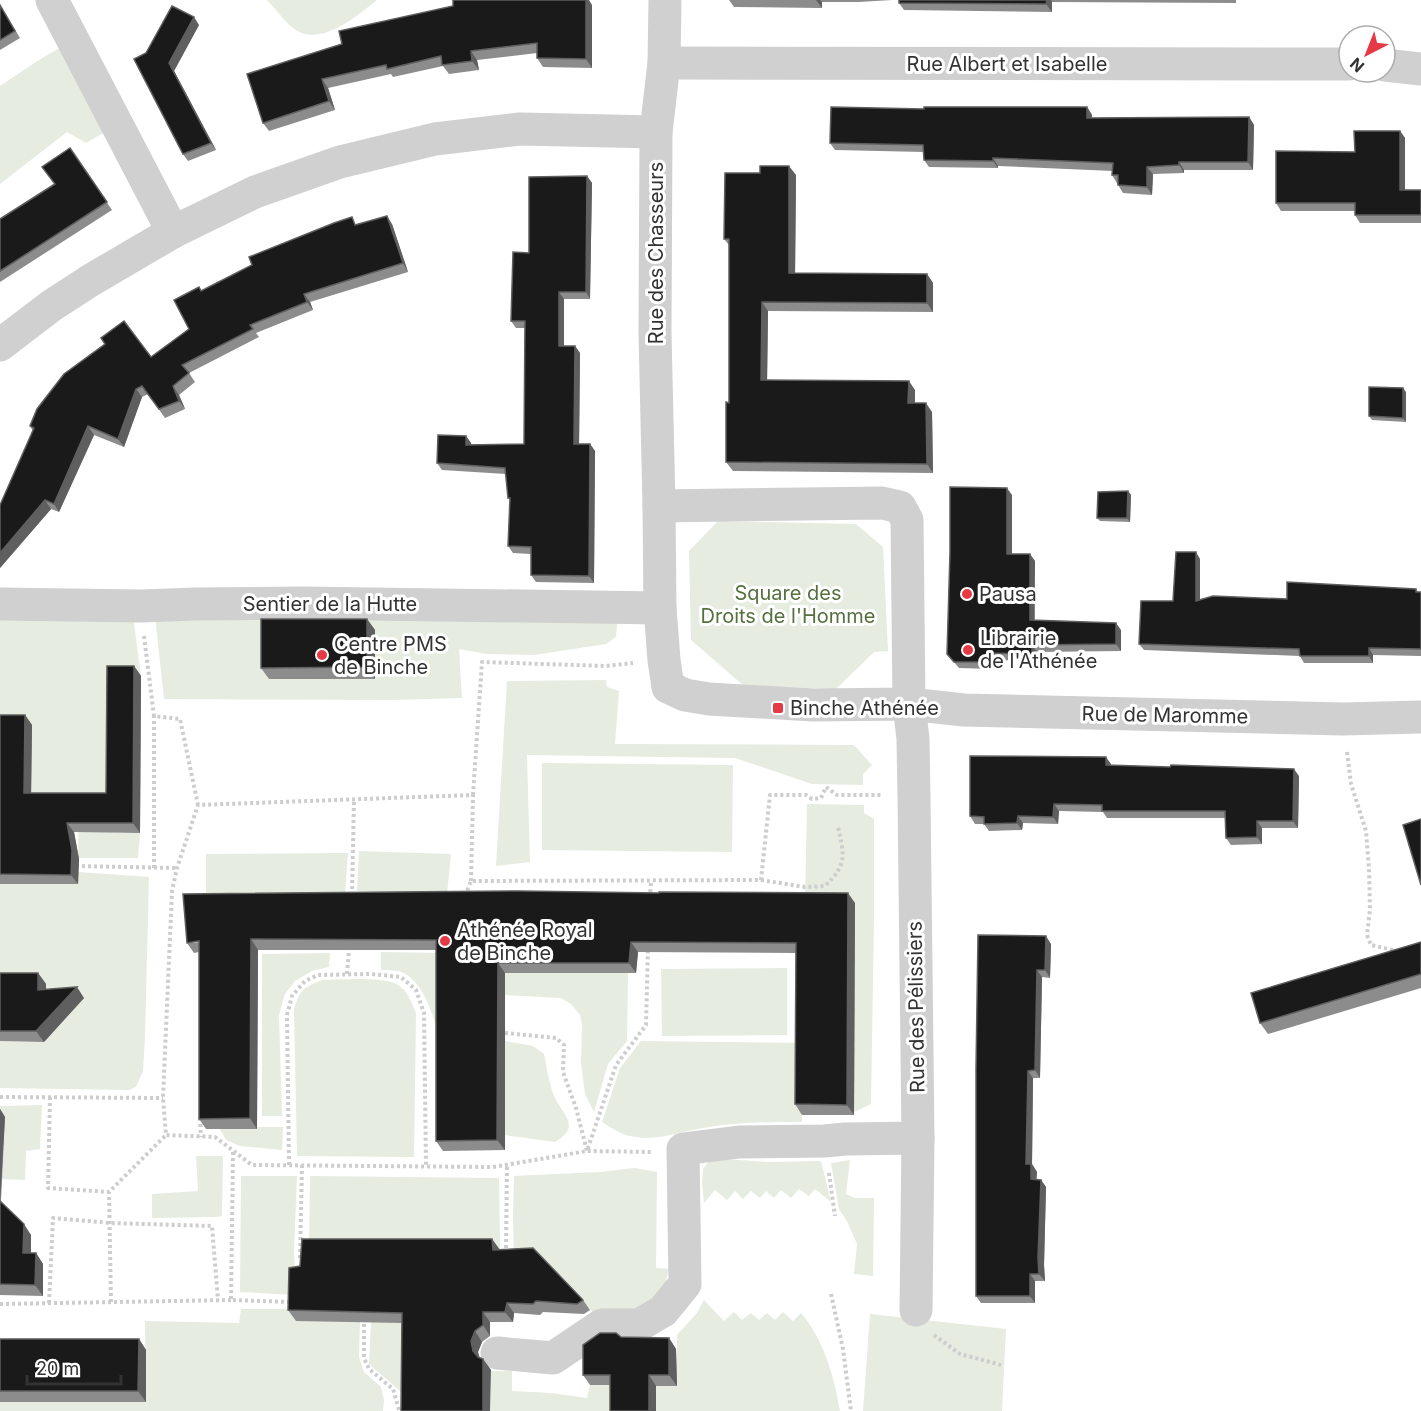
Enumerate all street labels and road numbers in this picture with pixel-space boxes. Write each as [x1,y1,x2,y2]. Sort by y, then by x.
street label: Rue Albert et Isabelle [907,52,1107,76]
street label: Rue des Chasseurs [644,162,668,344]
street label: Sentier de la Hutte [243,592,417,616]
street label: Rue de Maromme [1081,702,1249,728]
street label: Rue des Pélissiers [903,921,929,1093]

